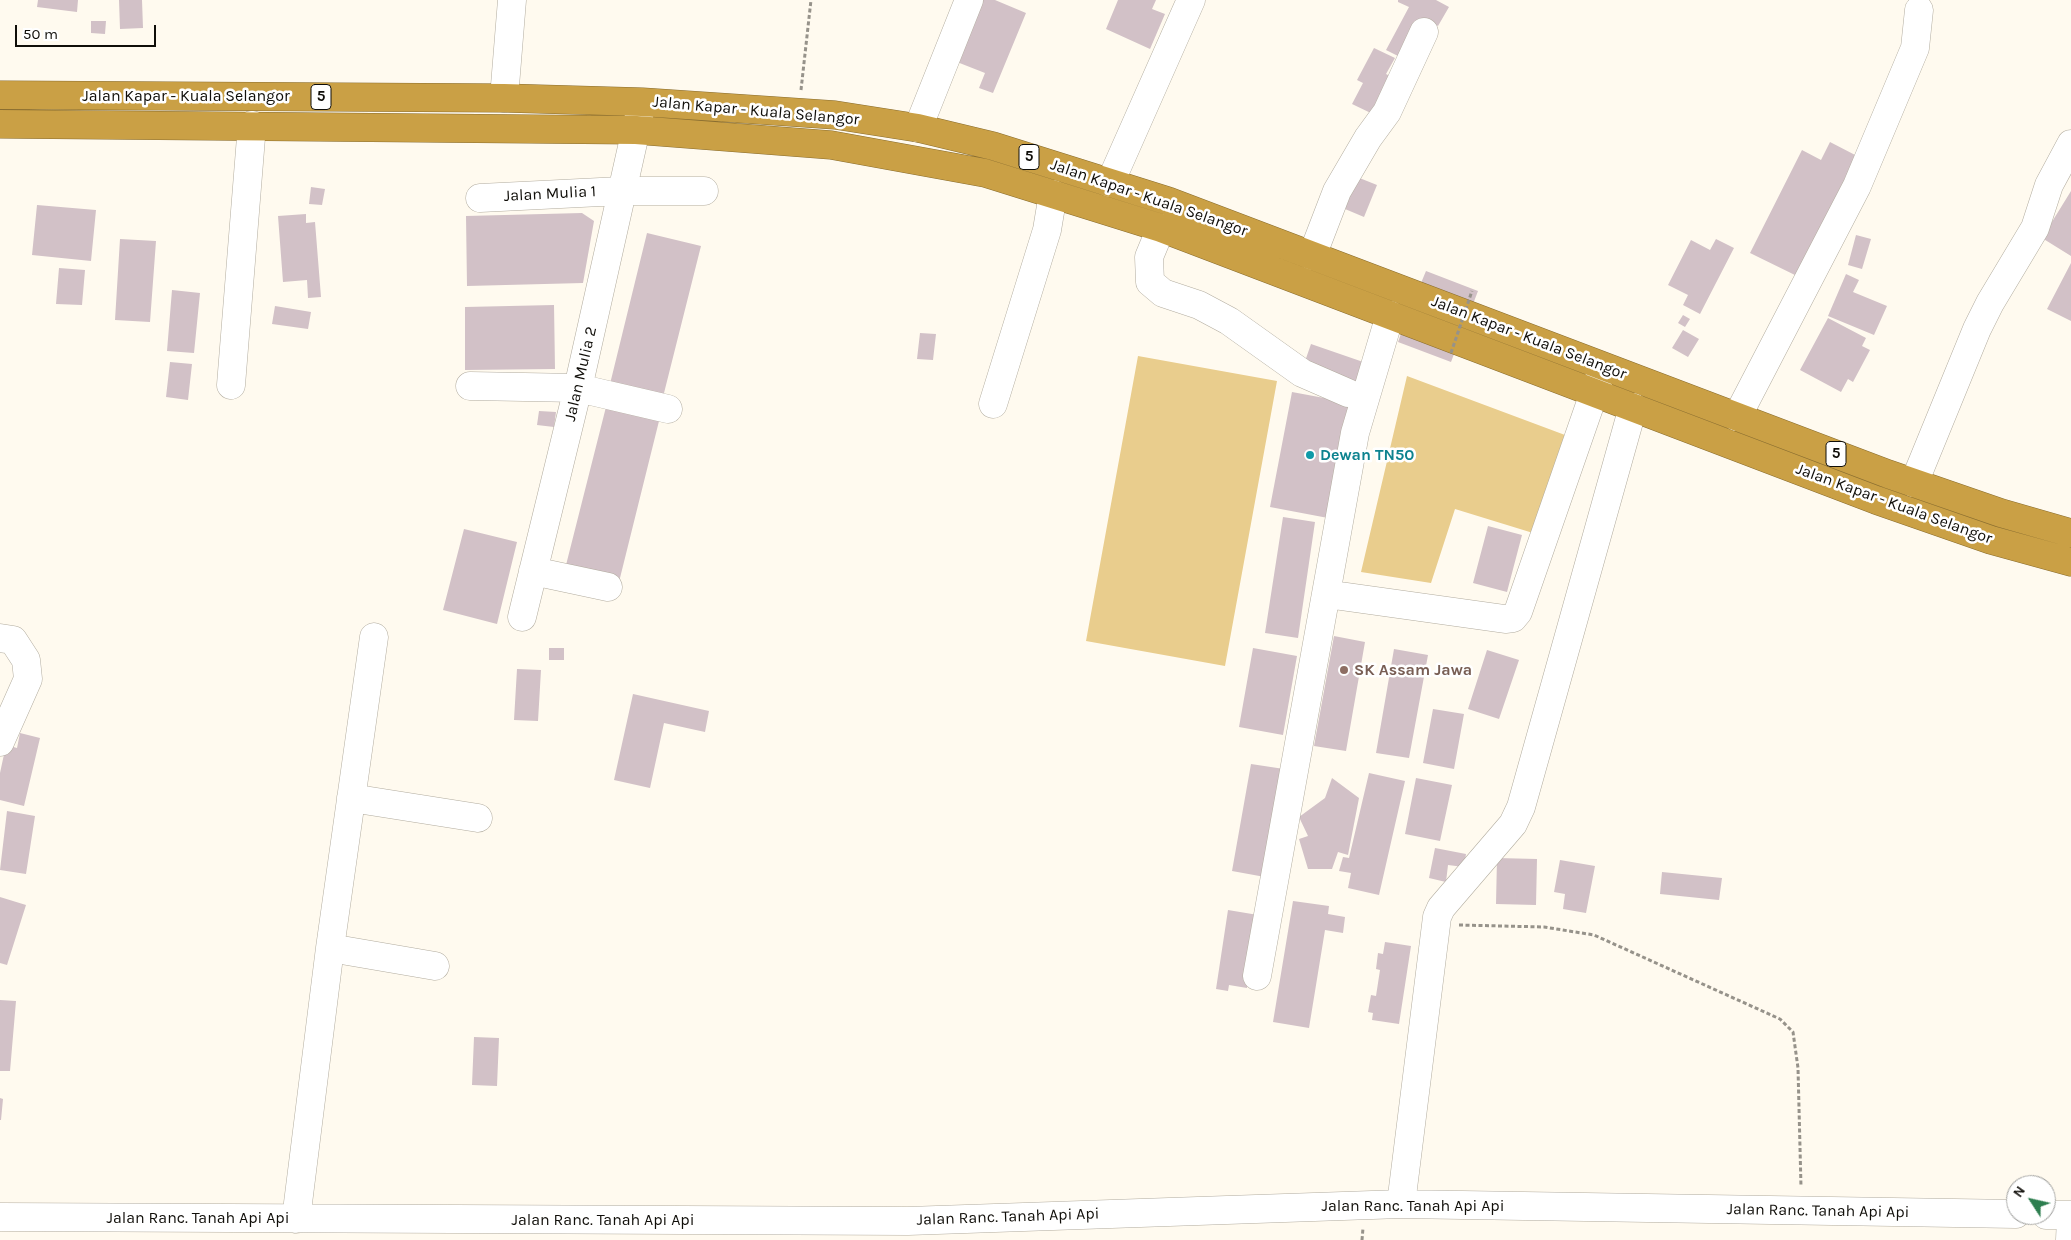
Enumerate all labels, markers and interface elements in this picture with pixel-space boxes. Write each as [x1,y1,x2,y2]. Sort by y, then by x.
scale bar [18,15,159,47]
text: 50 m [23,25,58,43]
road number: 5 [311,84,331,110]
street label: Jalan Kapar - Kuala Selangor [82,86,290,106]
street label: Jalan Kapar - Kuala Selangor [652,92,860,130]
road number: 5 [1019,144,1039,170]
street label: Jalan Kapar - Kuala Selangor [1048,155,1250,241]
street label: Jalan Mulia 1 [503,182,597,206]
street label: Jalan Kapar - Kuala Selangor [1429,292,1629,384]
street label: Jalan Mulia 2 [561,325,601,423]
road number: 5 [1826,442,1846,466]
place label: Dewan TN50 [1320,445,1414,465]
marker: Dewan TN50 [1304,449,1316,461]
street label: Jalan Kapar - Kuala Selangor [1793,460,1995,548]
place label: SK Assam Jawa [1354,660,1472,680]
marker: SK Assam Jawa [1338,664,1350,676]
north arrow [2006,1175,2056,1225]
text: N [2009,1183,2029,1201]
street label: Jalan Ranc. Tanah Api Api [1322,1196,1504,1216]
street label: Jalan Ranc. Tanah Api Api [1726,1200,1910,1222]
street label: Jalan Ranc. Tanah Api Api [916,1204,1100,1230]
street label: Jalan Ranc. Tanah Api Api [107,1208,289,1228]
street label: Jalan Ranc. Tanah Api Api [512,1210,694,1230]

